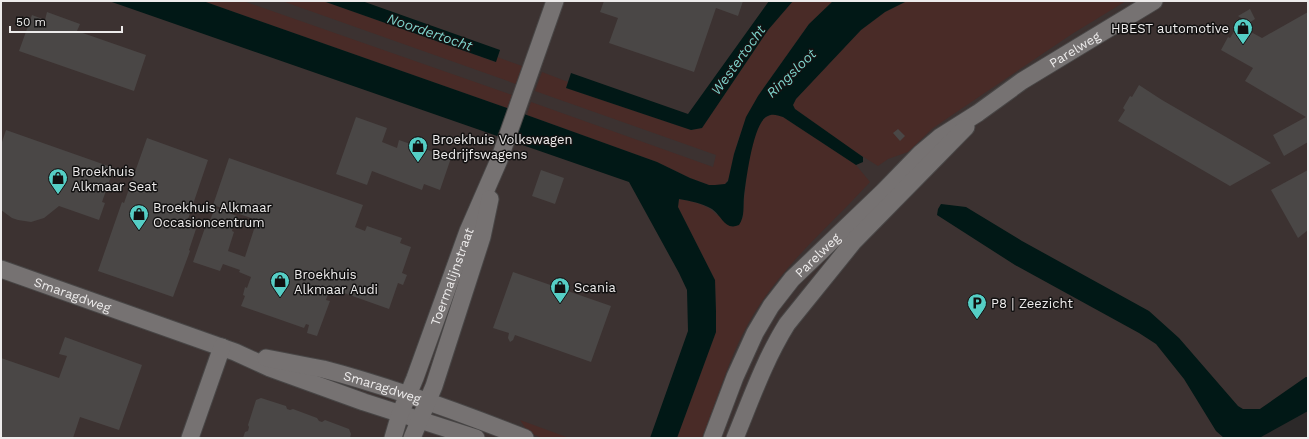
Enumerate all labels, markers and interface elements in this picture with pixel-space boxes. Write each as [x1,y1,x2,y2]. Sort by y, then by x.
scale bar [10,8,122,34]
water label: Noordertocht [385,10,475,54]
text: 50 m [16,15,46,29]
shop icon: HBEST automotive [1232,17,1254,45]
place label: HBEST automotive [1111,21,1229,36]
water label: Westertocht [707,22,769,98]
street label: Parelweg [1046,28,1103,70]
water label: Ringsloot [763,45,819,101]
place label: Broekhuis Volkswagen Bedrijfswagens [432,132,572,162]
shop icon: Broekhuis Volkswagen Bedrijfswagens [407,135,429,163]
place label: Broekhuis Alkmaar Seat [72,164,157,194]
shop icon: Broekhuis Alkmaar Seat [47,167,69,195]
place label: Broekhuis Alkmaar Occasioncentrum [153,200,272,230]
shop icon: Broekhuis Alkmaar Occasioncentrum [128,203,150,231]
street label: Toermalijnstraat [427,224,476,327]
street label: Parelweg [792,230,843,280]
place label: Broekhuis Alkmaar Audi [294,267,378,297]
shop icon: Broekhuis Alkmaar Audi [269,270,291,298]
street label: Smaragdweg [32,274,113,315]
shop icon: Scania [549,276,571,304]
place label: Scania [574,280,616,295]
parking icon: P8 | Zeezicht [966,292,988,320]
place label: P8 | Zeezicht [991,296,1073,311]
street label: Smaragdweg [342,367,423,406]

